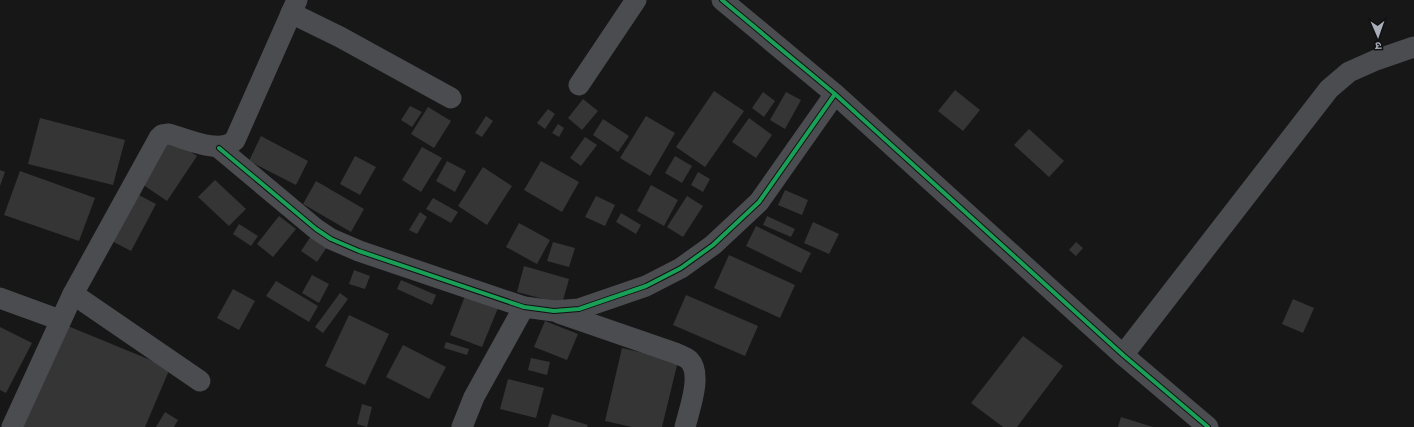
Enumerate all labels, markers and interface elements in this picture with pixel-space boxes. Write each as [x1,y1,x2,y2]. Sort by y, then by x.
north arrow [1358,16,1398,56]
text: उ [1374,39,1382,52]

